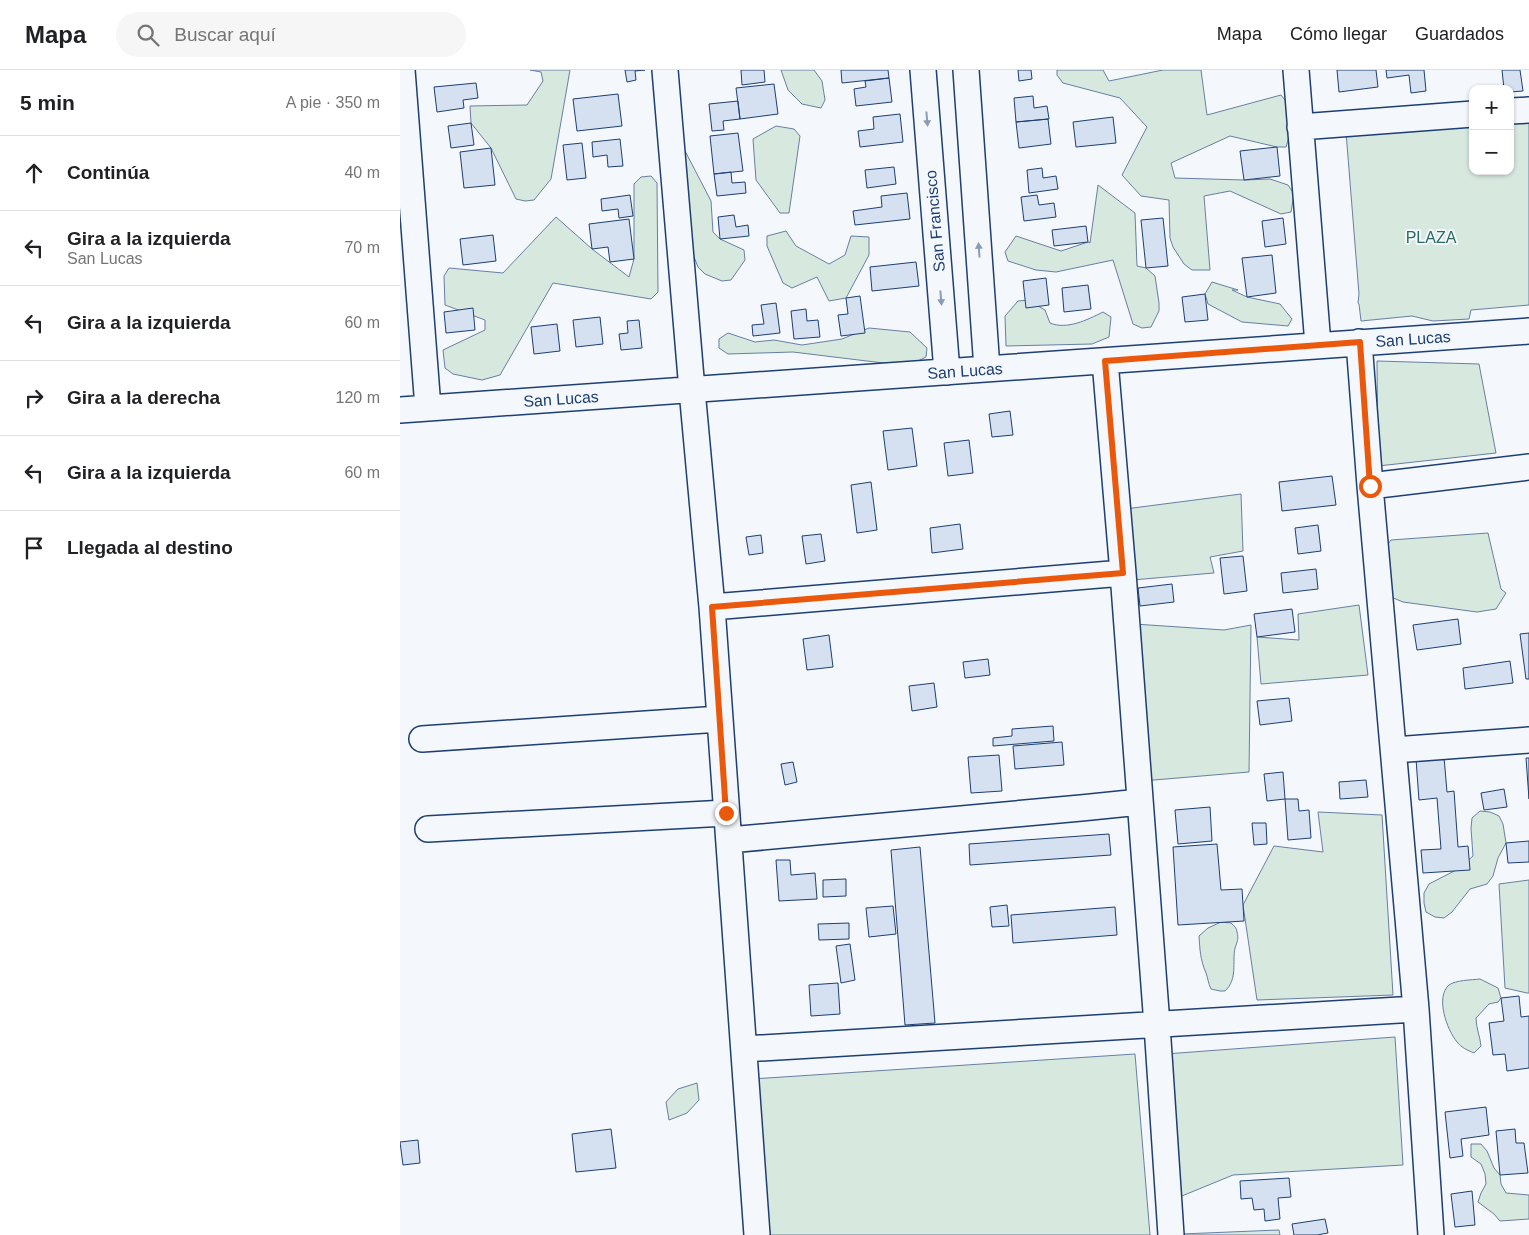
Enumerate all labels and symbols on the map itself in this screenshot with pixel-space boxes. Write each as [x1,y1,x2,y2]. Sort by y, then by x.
one-way arrow [923,111,931,127]
street label: San Francisco [922,169,948,273]
park label: PLAZA [1406,229,1457,246]
one-way arrow [974,242,982,258]
one-way arrow [937,290,945,306]
street label: San Lucas [1375,328,1451,350]
street label: San Lucas [927,360,1003,382]
street label: San Lucas [523,388,599,410]
route start [1359,475,1382,498]
route end [715,802,738,825]

